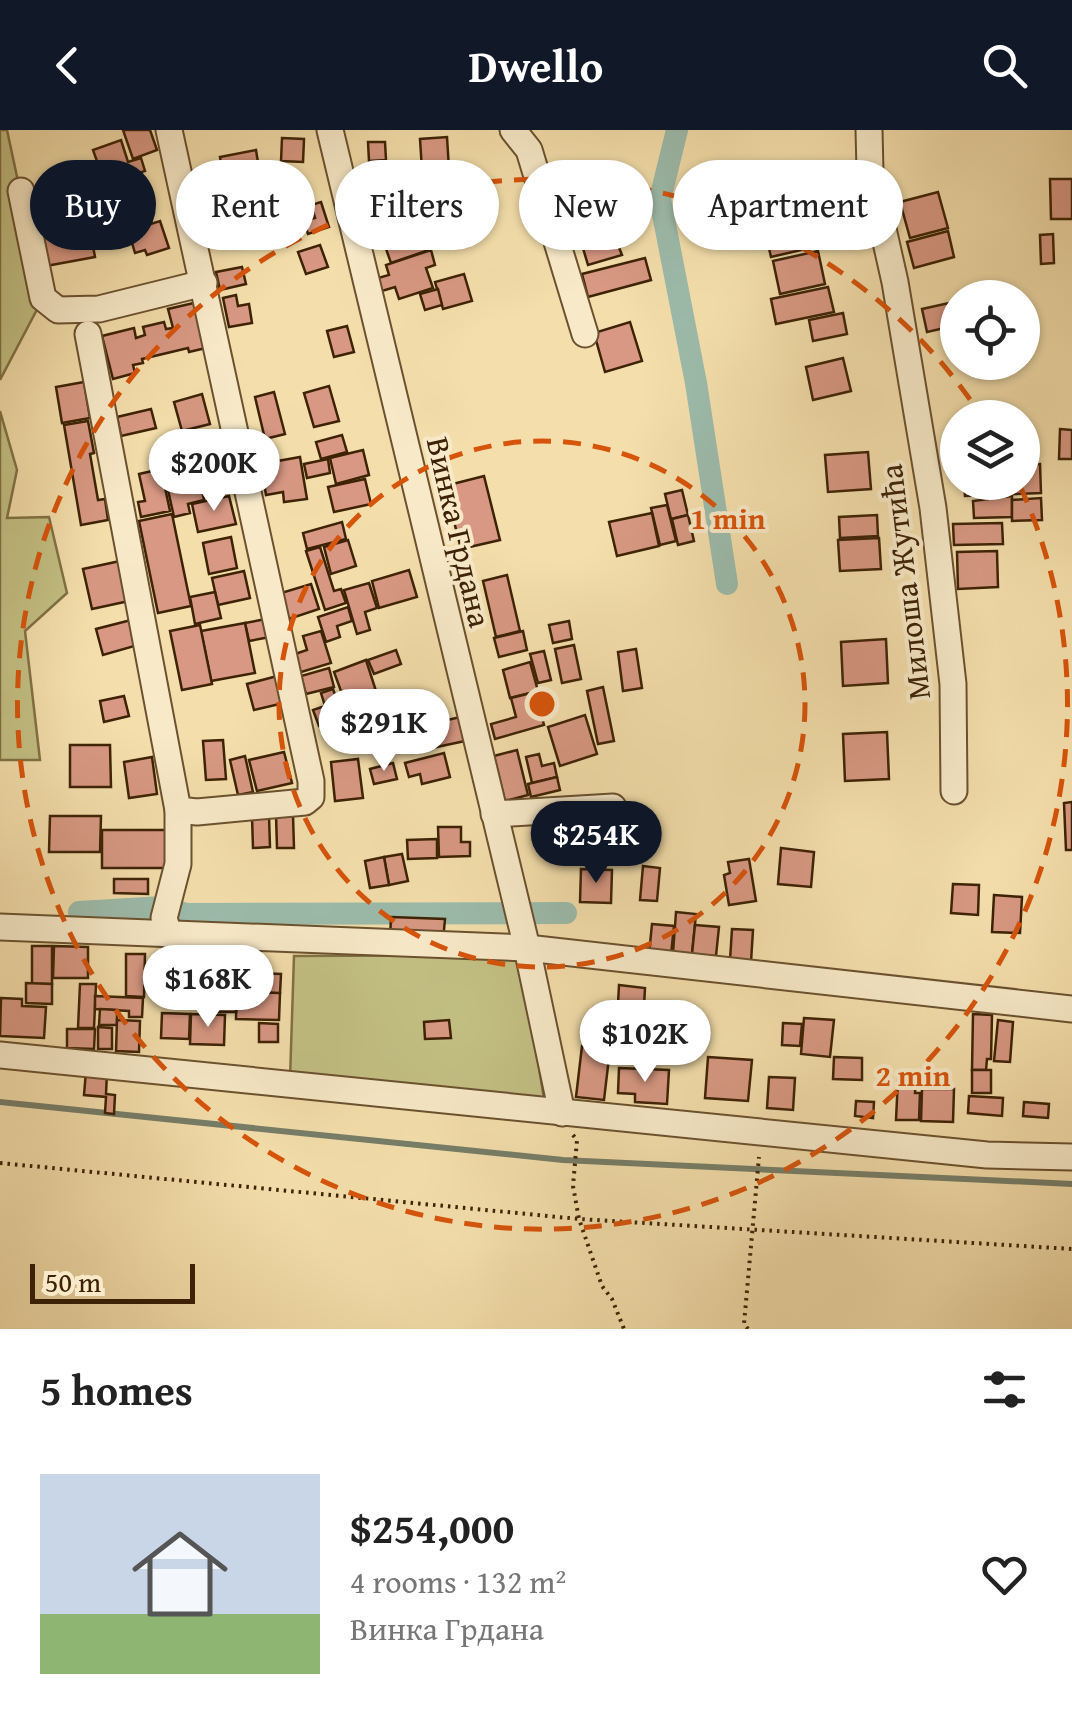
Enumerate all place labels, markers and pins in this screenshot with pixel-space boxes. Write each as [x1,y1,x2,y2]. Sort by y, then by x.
pin: $200K [144,429,284,514]
centre of rings [524,686,560,722]
pin: $291K [314,689,454,774]
pin: $254K [526,801,666,886]
pin: $168K [138,945,278,1030]
pin: $102K [575,1000,715,1085]

